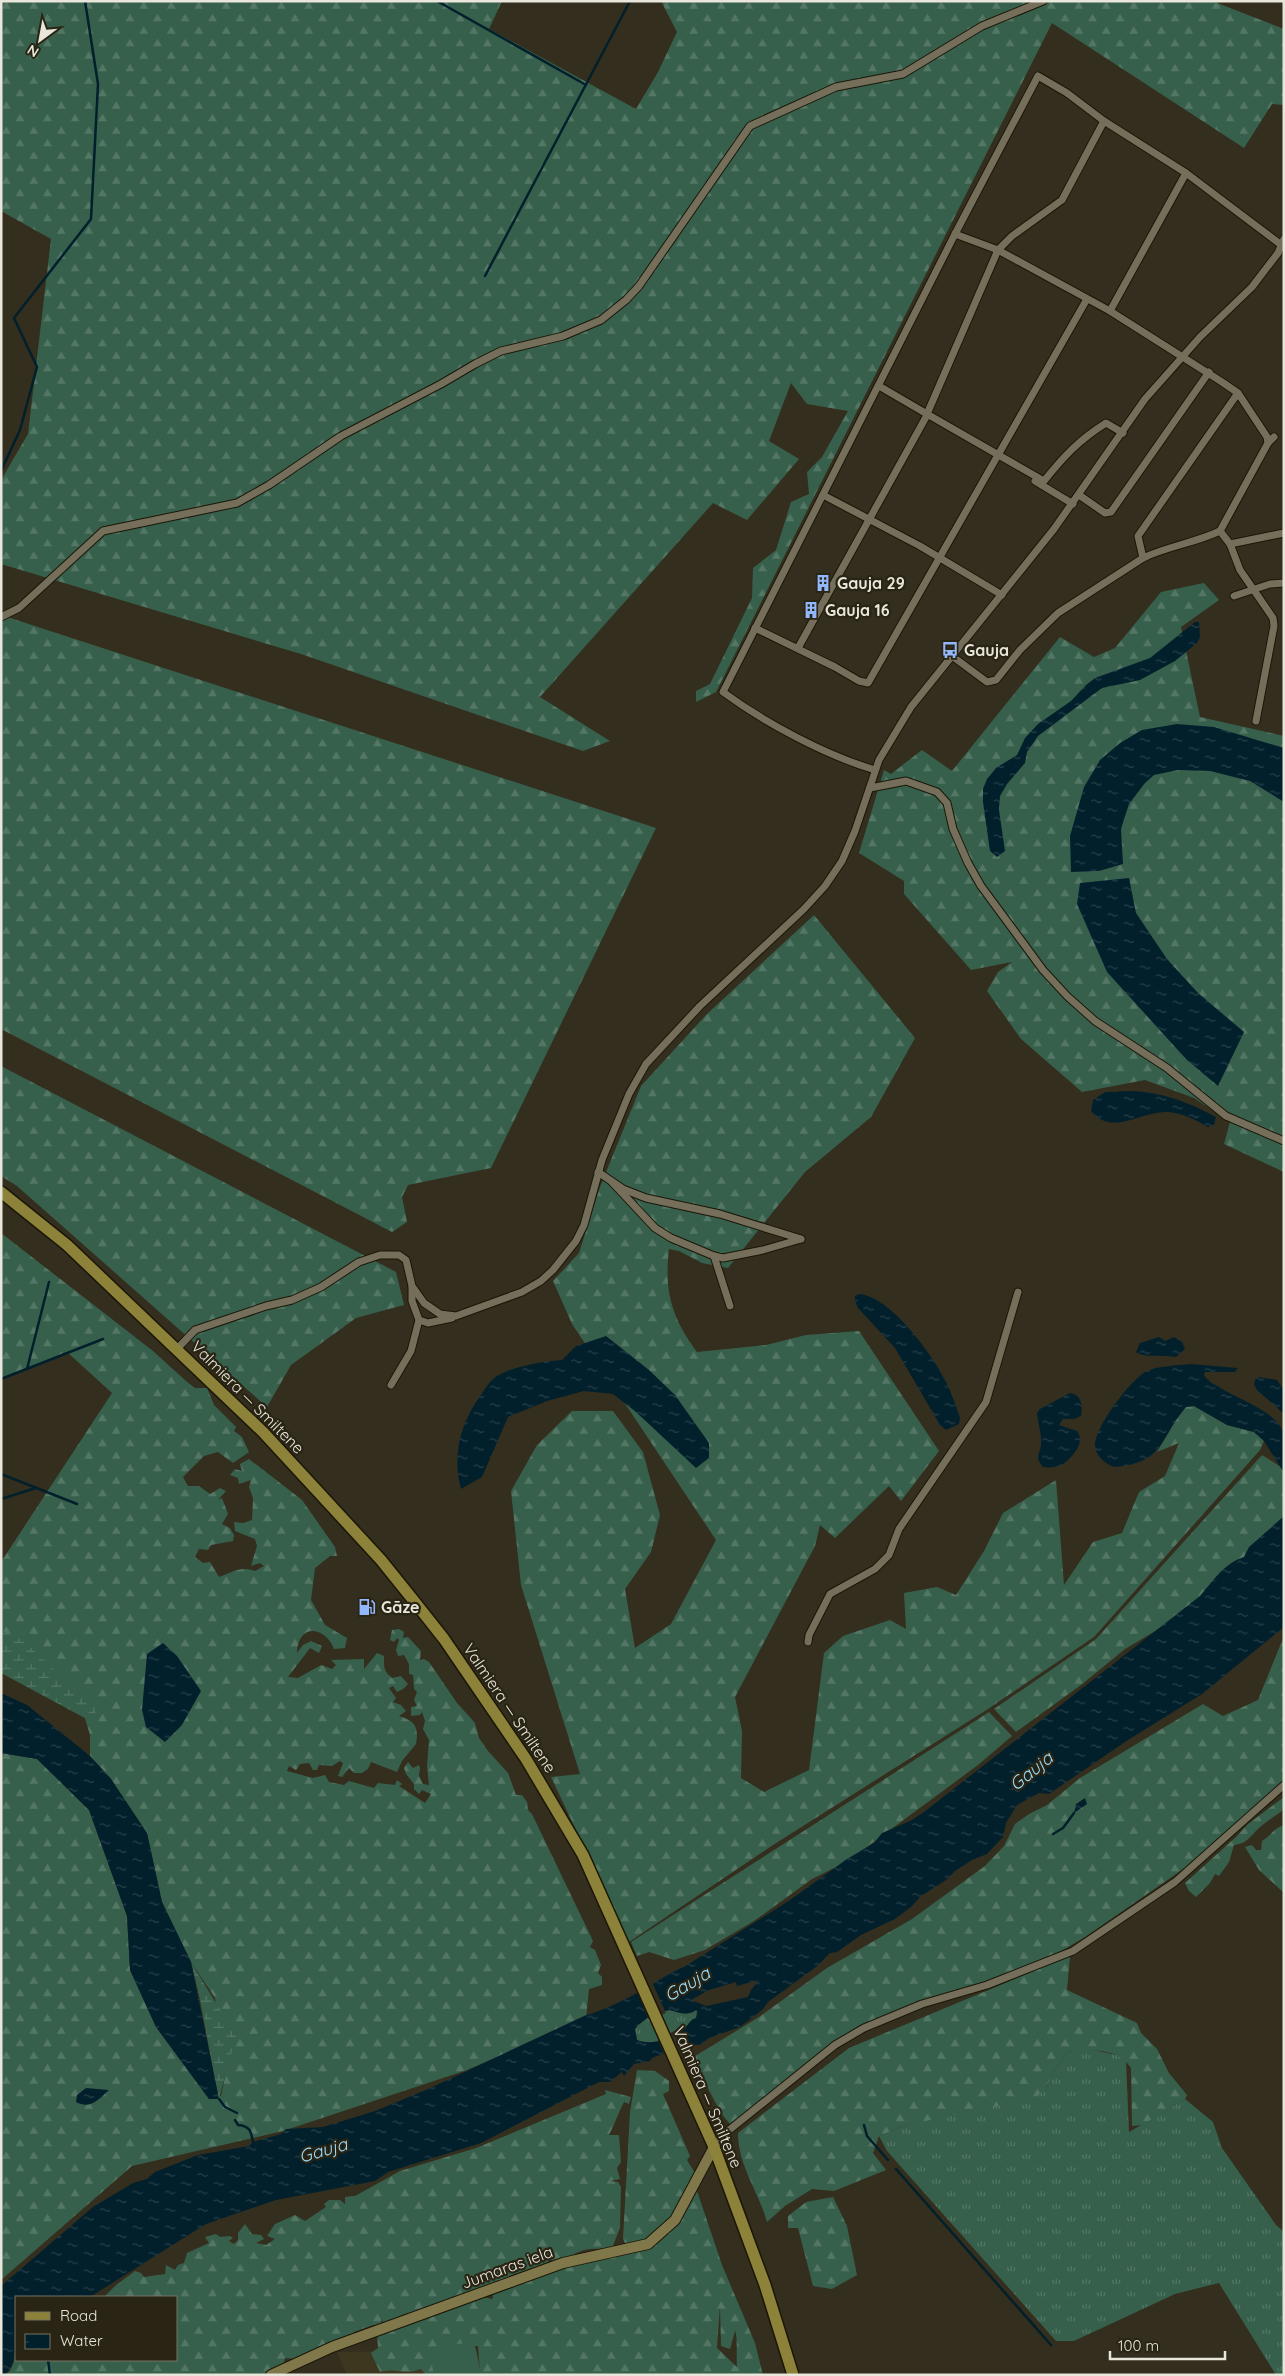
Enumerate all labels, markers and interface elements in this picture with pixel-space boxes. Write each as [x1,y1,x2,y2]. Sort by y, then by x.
north arrow [15,15,65,65]
text: N [24,41,42,61]
building icon: Gauja 29 [813,573,833,593]
place label: Gauja 29 [837,573,905,593]
building icon: Gauja 16 [801,600,821,620]
place label: Gauja 16 [825,600,890,620]
bus stop icon: Gauja [940,640,960,660]
place label: Gauja [964,640,1009,660]
street label: Valmiera — Smiltene [187,1336,309,1458]
fuel station icon: Gāze [357,1597,377,1617]
place label: Gāze [381,1597,419,1617]
street label: Valmiera — Smiltene [459,1639,561,1777]
water label: Gauja [1005,1746,1058,1796]
water label: Gauja [660,1961,715,2007]
street label: Valmiera — Smiltene [669,2023,747,2171]
water label: Gauja [296,2132,351,2168]
street label: Jumaras iela [459,2241,555,2293]
legend [15,2296,178,2361]
text: Road [60,2306,97,2325]
scale bar [1110,2328,1225,2360]
text: Water [60,2331,103,2350]
text: 100 m [1118,2336,1159,2355]

